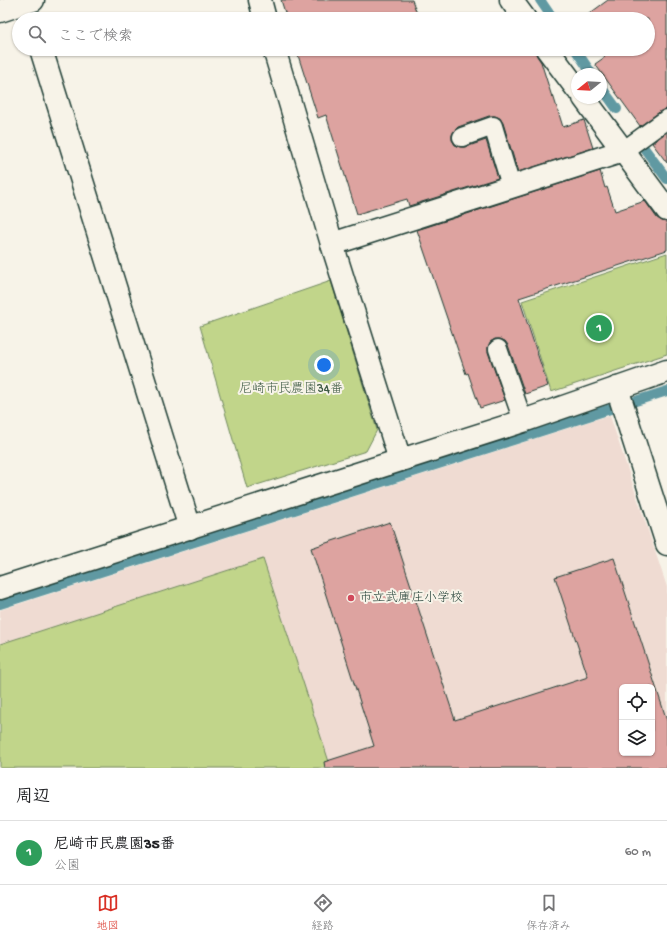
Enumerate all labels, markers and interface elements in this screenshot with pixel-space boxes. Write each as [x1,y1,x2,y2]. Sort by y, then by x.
search box [12,12,655,56]
icon: search [26,23,48,45]
text: ここで検索 [58,28,133,46]
north arrow [571,68,607,104]
pin: 1 [586,313,612,343]
your location [314,355,334,375]
park label: 尼崎市民農園34番 [239,381,343,397]
place label: 市立武庫庄小学校 [359,589,463,606]
marker: 市立武庫庄小学校 [346,593,356,603]
map controls [619,684,655,756]
button: locate [619,684,655,720]
button: layers [619,720,655,756]
text: 周辺 [16,788,50,808]
text: 尼崎市民農園35番 [54,836,175,854]
text: 1 [26,845,32,860]
text: 60 m [625,845,651,860]
text: 公園 [54,859,80,874]
tab: 地図 [97,892,119,933]
tab: 経路 [312,892,334,933]
tab: 保存済み [527,892,571,933]

